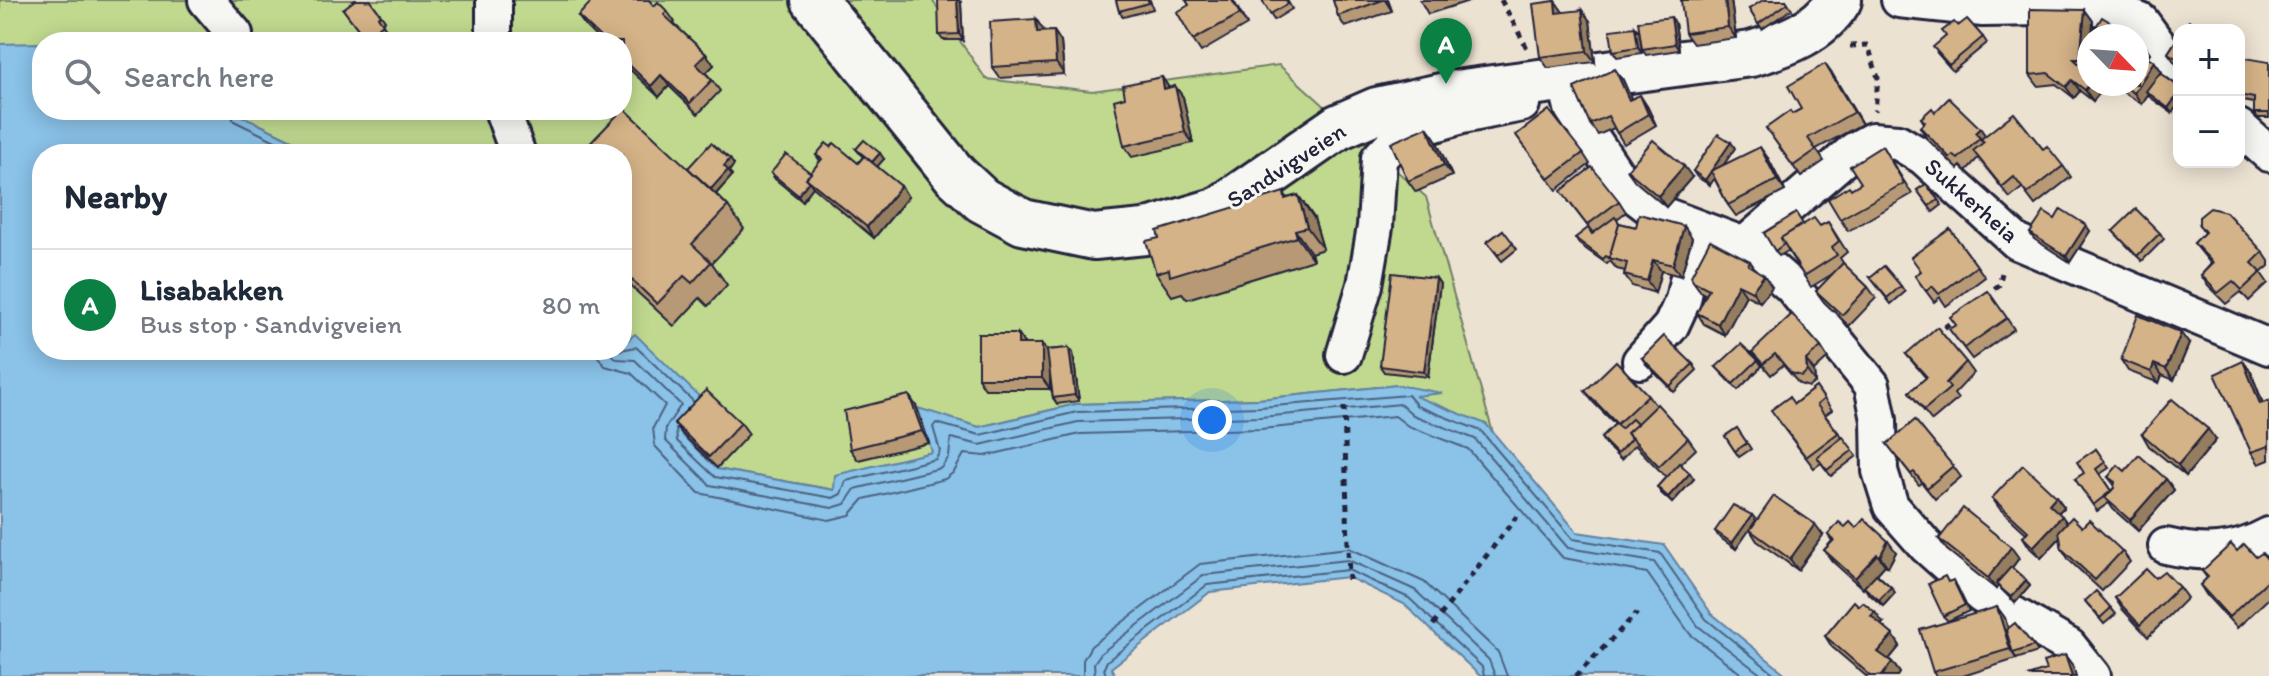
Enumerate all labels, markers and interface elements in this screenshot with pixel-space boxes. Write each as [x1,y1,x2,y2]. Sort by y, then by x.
pin: A [1420,18,1472,84]
north arrow [2077,24,2149,96]
map controls [2173,24,2245,168]
button: + [2173,24,2245,96]
search box [32,32,632,120]
icon: search [60,54,104,98]
text: Search here [124,58,274,95]
button: − [2173,96,2245,168]
street label: Sandvigveien [1221,116,1351,214]
street label: Sukkerheia [1919,151,2025,249]
text: Nearby [64,176,167,217]
text: Lisabakken [140,271,283,308]
text: A [82,289,98,321]
text: 80 m [542,289,600,321]
text: Bus stop · Sandvigveien [140,308,402,340]
your location [1192,400,1232,440]

